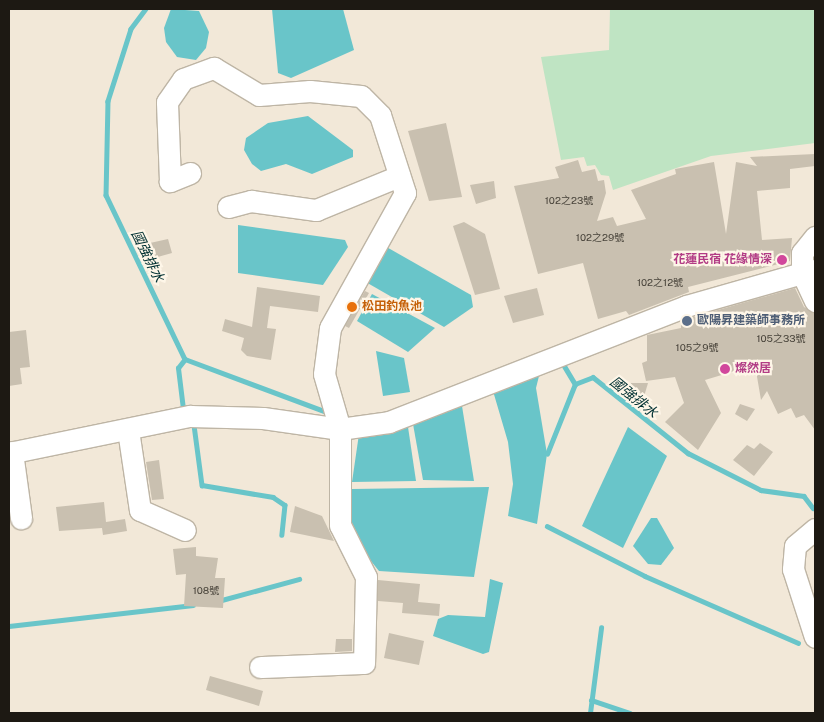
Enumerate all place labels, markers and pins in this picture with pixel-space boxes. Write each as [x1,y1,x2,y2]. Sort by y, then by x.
place label: 花蓮民宿 花緣情深 [673,253,772,267]
marker: 花蓮民宿 花緣情深 [776,254,788,266]
place label: 松田釣魚池 [362,300,422,314]
marker: 松田釣魚池 [346,301,358,313]
place label: 歐陽昇建築師事務所 [697,314,805,328]
marker: 歐陽昇建築師事務所 [681,315,693,327]
place label: 燦然居 [735,362,771,376]
marker: 燦然居 [719,363,731,375]

